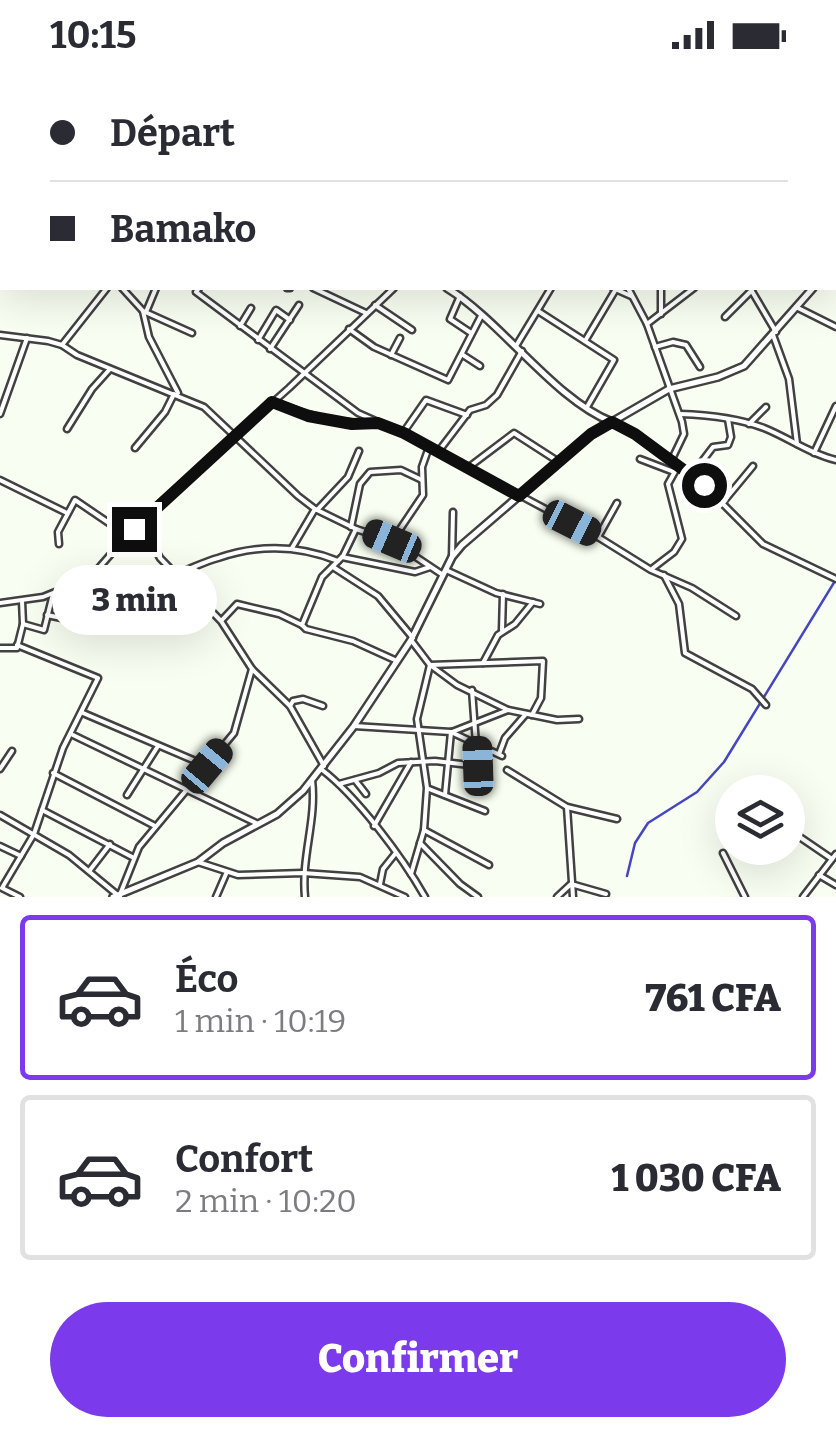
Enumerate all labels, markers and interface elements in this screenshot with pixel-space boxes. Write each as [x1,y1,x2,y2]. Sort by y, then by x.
text: 10:15 [50,12,137,58]
text: Départ [110,110,235,156]
text: Bamako [110,206,256,252]
route start [682,463,727,508]
car [538,496,606,550]
route end [112,507,157,552]
car [359,515,425,567]
callout: 3 min [52,564,216,634]
text: 3 min [92,581,177,619]
car [176,733,238,799]
car [462,735,494,797]
map controls [715,775,805,865]
button: layers [715,775,805,865]
icon: car [55,953,145,1043]
text: Éco [175,956,238,1002]
text: 761 CFA [645,975,781,1021]
text: 1 min · 10:19 [175,1002,346,1040]
icon: car [55,1133,145,1223]
text: Confort [175,1136,313,1182]
text: 1 030 CFA [611,1155,781,1201]
text: 2 min · 10:20 [175,1182,357,1220]
button: Confirmer [50,1302,786,1417]

